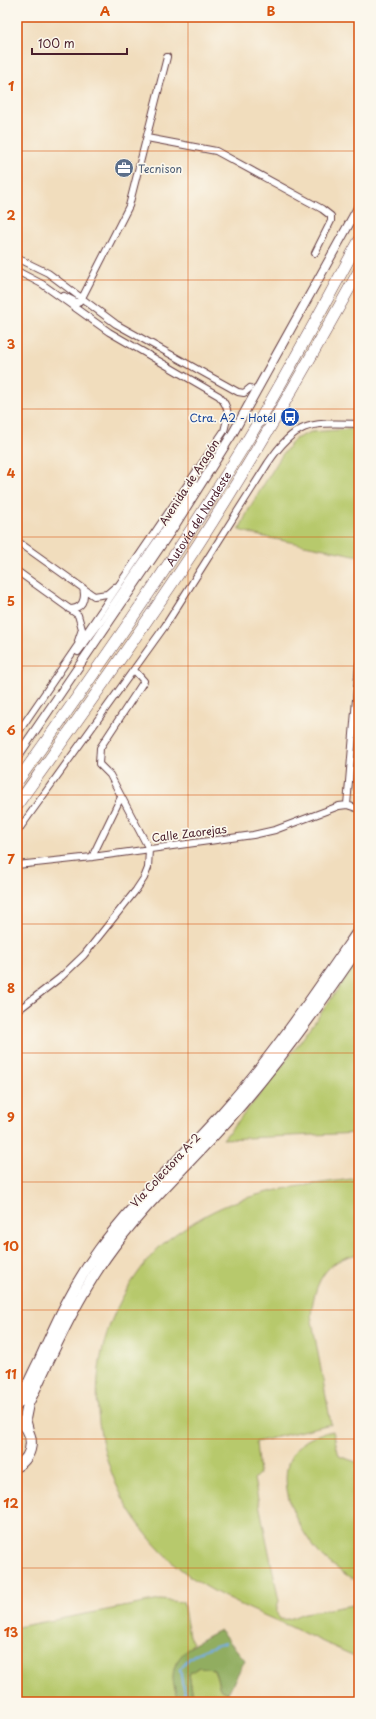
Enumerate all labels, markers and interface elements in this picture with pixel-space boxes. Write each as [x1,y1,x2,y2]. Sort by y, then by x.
text: A [100,1,110,20]
text: B [267,1,276,20]
scale bar [32,30,127,56]
text: 100 m [38,34,75,52]
text: 1 [8,76,14,95]
office icon: Tecnison [113,157,135,179]
place label: Tecnison [138,160,182,177]
text: 2 [6,205,16,224]
text: 3 [7,334,16,353]
bus stop icon: Ctra. A2 - Hotel [279,406,301,428]
place label: Ctra. A2 - Hotel [190,409,276,426]
street label: Avenida de Aragón [155,436,223,528]
text: 4 [7,463,16,482]
street label: Autovía del Nordeste [161,468,235,569]
text: 5 [7,591,15,610]
text: 6 [6,720,16,739]
street label: Calle Zaorejas [151,820,227,846]
text: 7 [7,849,15,868]
text: 8 [7,978,15,997]
text: 9 [7,1107,15,1126]
street label: Vía Colectora A-2 [126,1129,204,1211]
text: 10 [3,1236,19,1255]
text: 11 [5,1364,17,1383]
text: 12 [3,1493,19,1512]
text: 13 [4,1622,19,1641]

